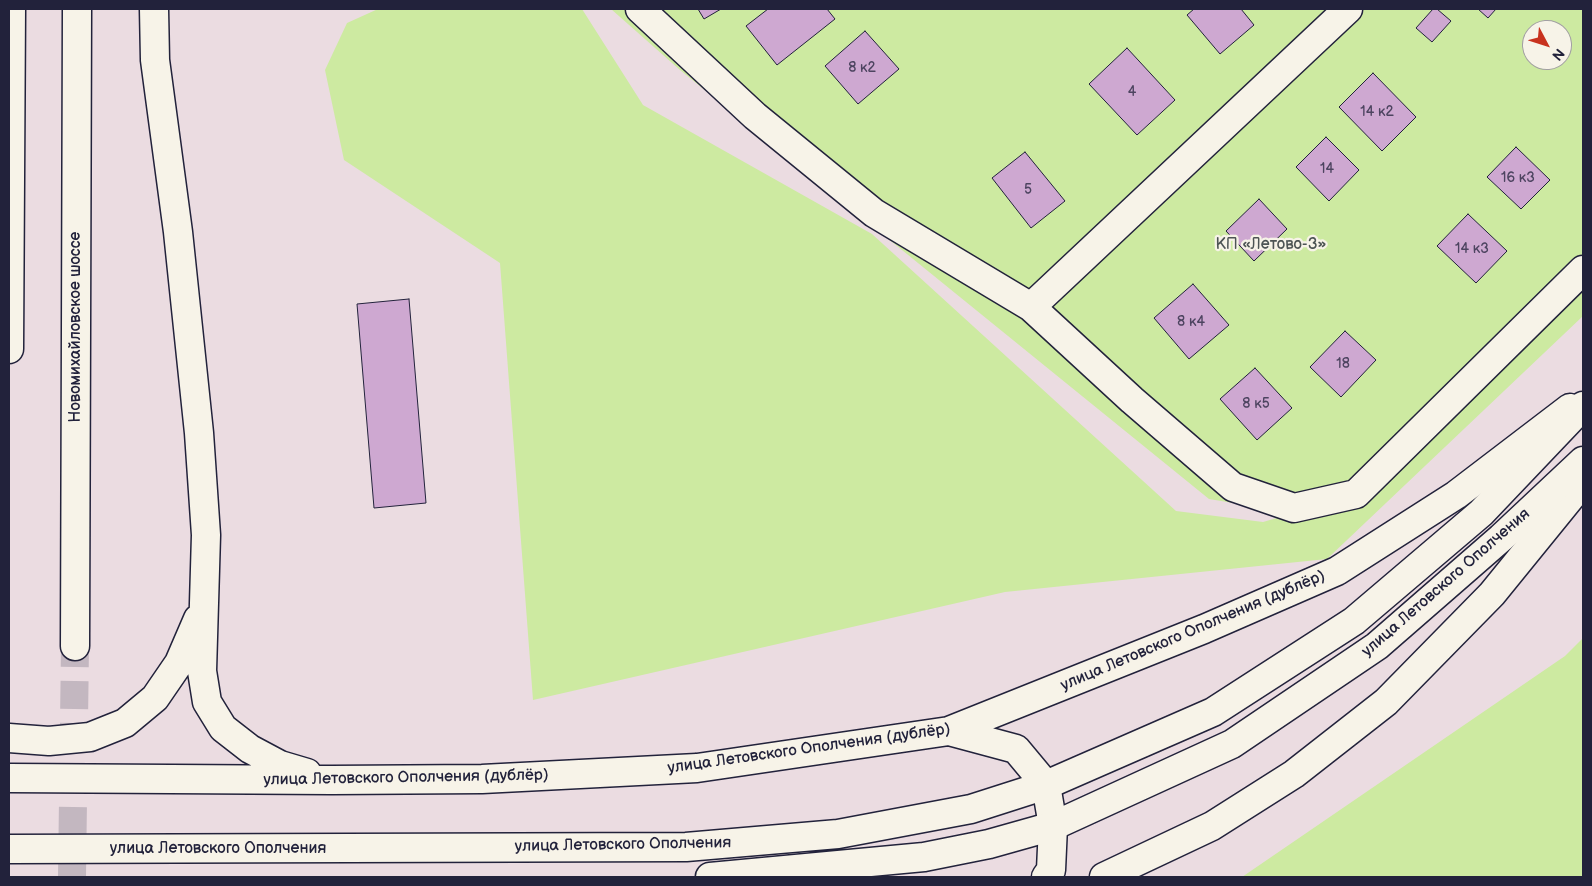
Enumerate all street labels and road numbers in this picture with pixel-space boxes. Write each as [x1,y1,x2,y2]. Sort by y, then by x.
street label: Новомихайловское шоссе [66,232,86,422]
street label: улица Летовского Ополчения [1358,505,1534,661]
street label: улица Летовского Ополчения (дублёр) [1058,566,1328,696]
street label: улица Летовского Ополчения (дублёр) [666,720,952,778]
street label: улица Летовского Ополчения (дублёр) [263,766,549,790]
street label: улица Летовского Ополчения [515,834,731,856]
street label: улица Летовского Ополчения [110,839,326,859]

